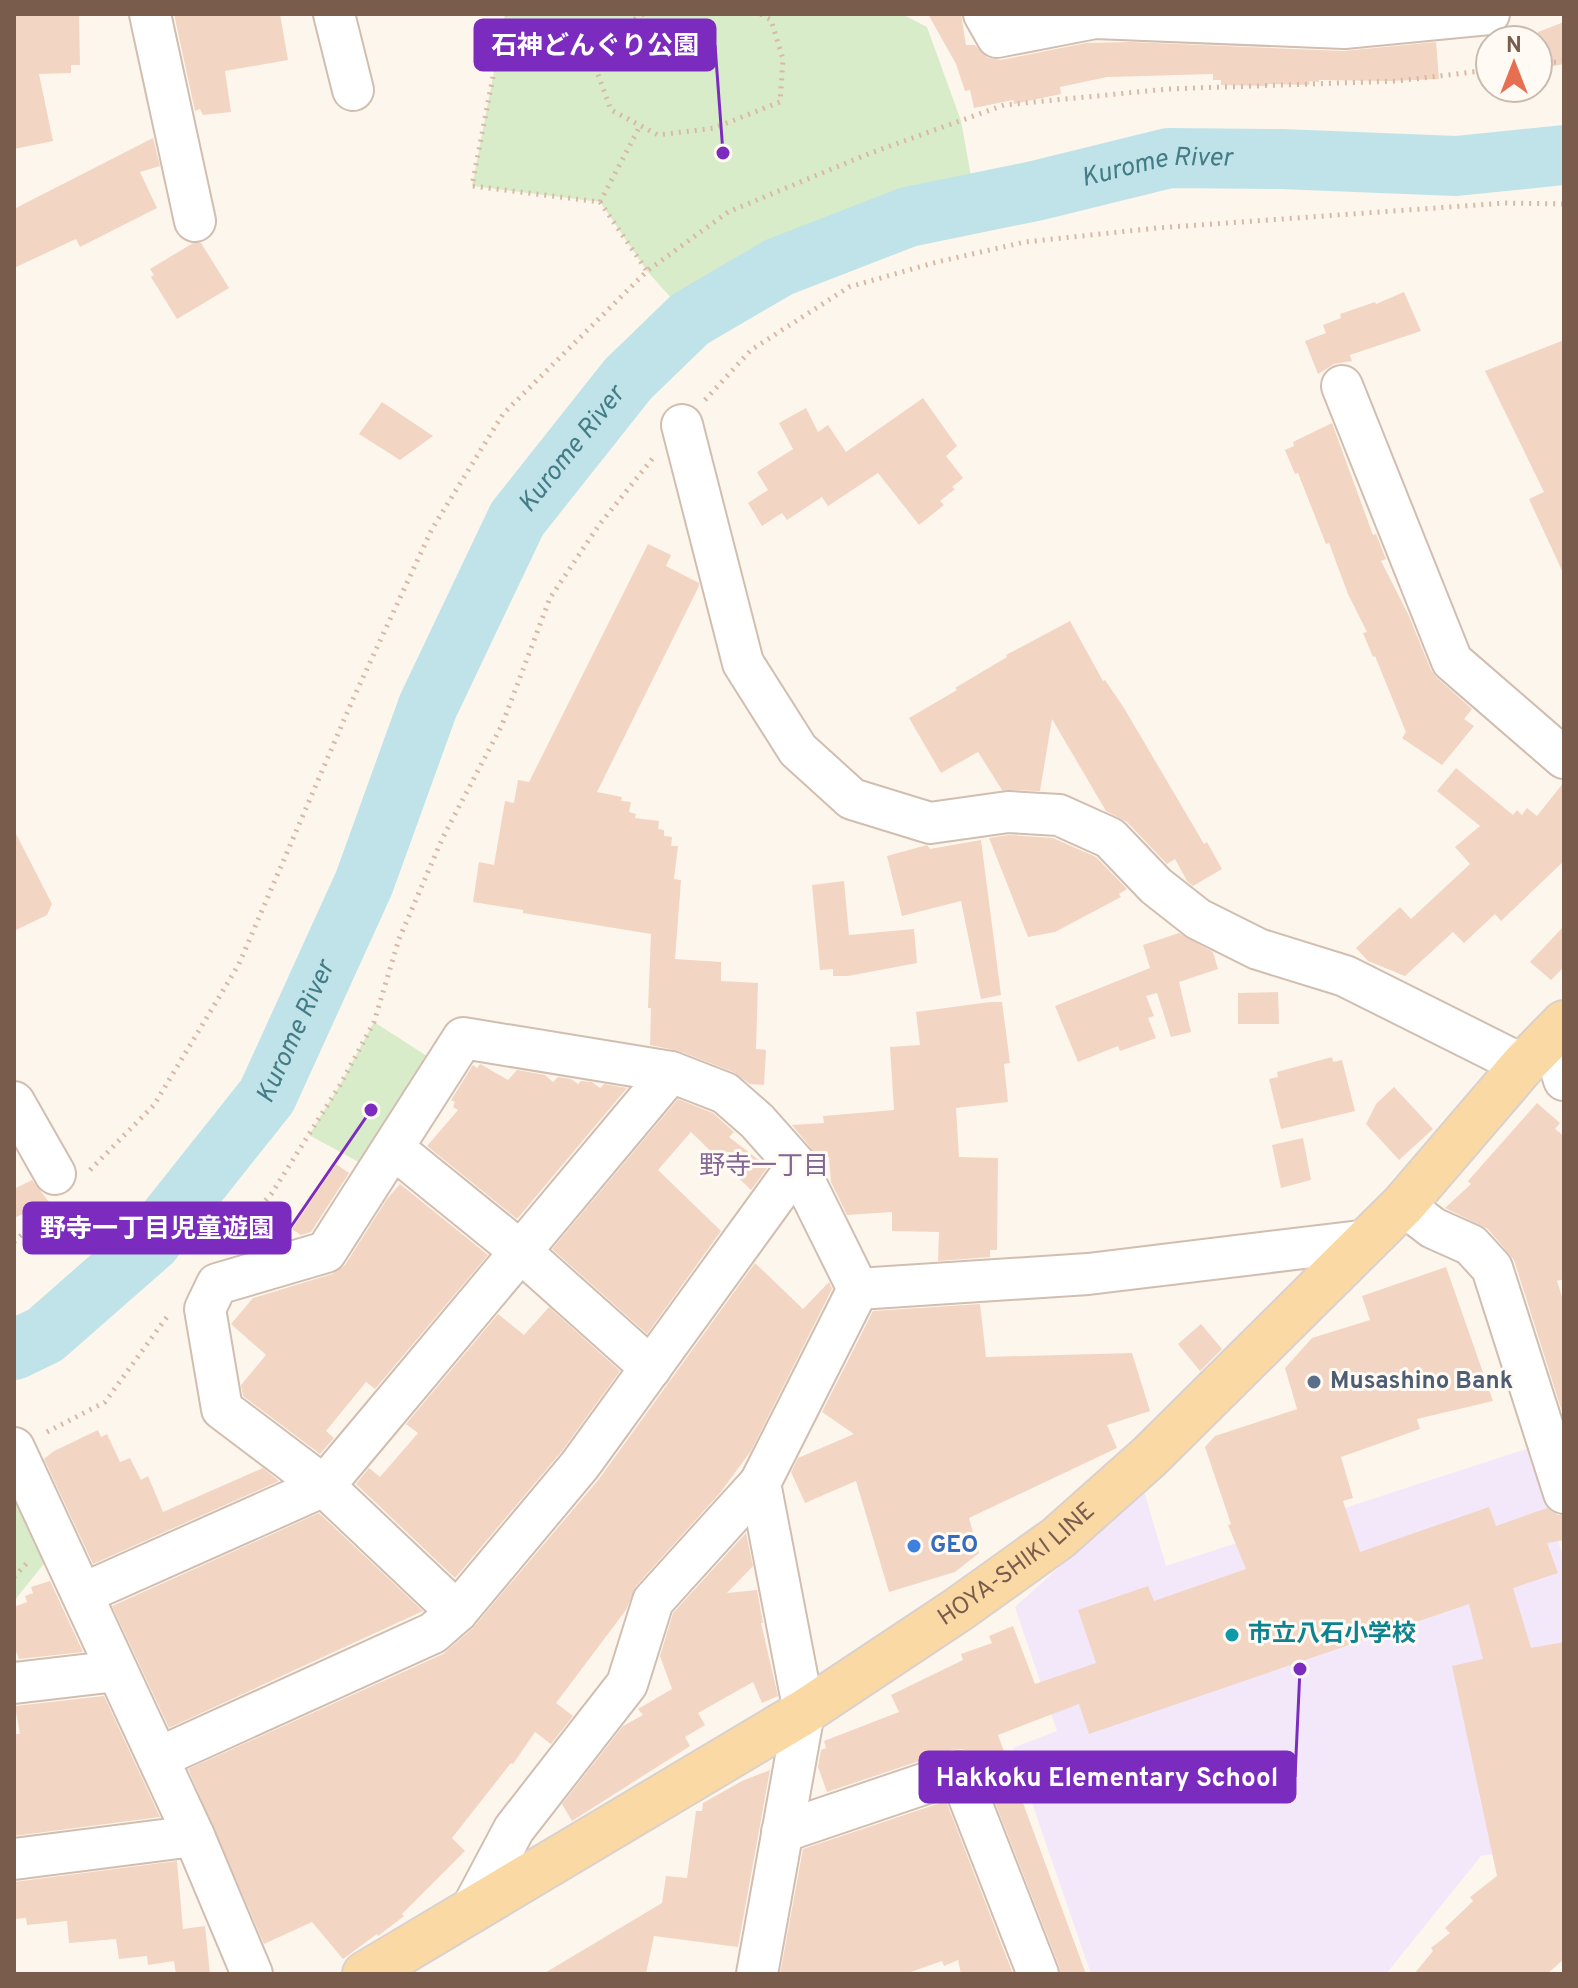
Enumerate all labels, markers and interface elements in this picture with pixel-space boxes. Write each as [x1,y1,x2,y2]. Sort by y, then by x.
callout: 石神どんぐり公園 [475,20,715,70]
north arrow [1474,24,1554,104]
text: 石神どんぐり公園 [491,31,699,64]
text: N [1506,33,1522,60]
water label: Kurome River [1078,141,1234,196]
water label: Kurome River [512,378,634,520]
water label: Kurome River [249,954,344,1109]
district label: 野寺一丁目 [699,1151,829,1184]
callout: 野寺一丁目児童遊園 [24,1203,290,1253]
text: 野寺一丁目児童遊園 [40,1214,274,1247]
place label: Musashino Bank [1330,1367,1513,1397]
marker: Musashino Bank [1305,1373,1323,1391]
street label: HOYA-SHIKI LINE [933,1497,1102,1634]
place label: GEO [930,1531,978,1561]
marker: GEO [905,1537,923,1555]
place label: 市立八石小学校 [1248,1620,1416,1650]
marker: 市立八石小学校 [1223,1626,1241,1644]
callout: Hakkoku Elementary School [920,1752,1295,1802]
text: Hakkoku Elementary School [936,1763,1278,1796]

